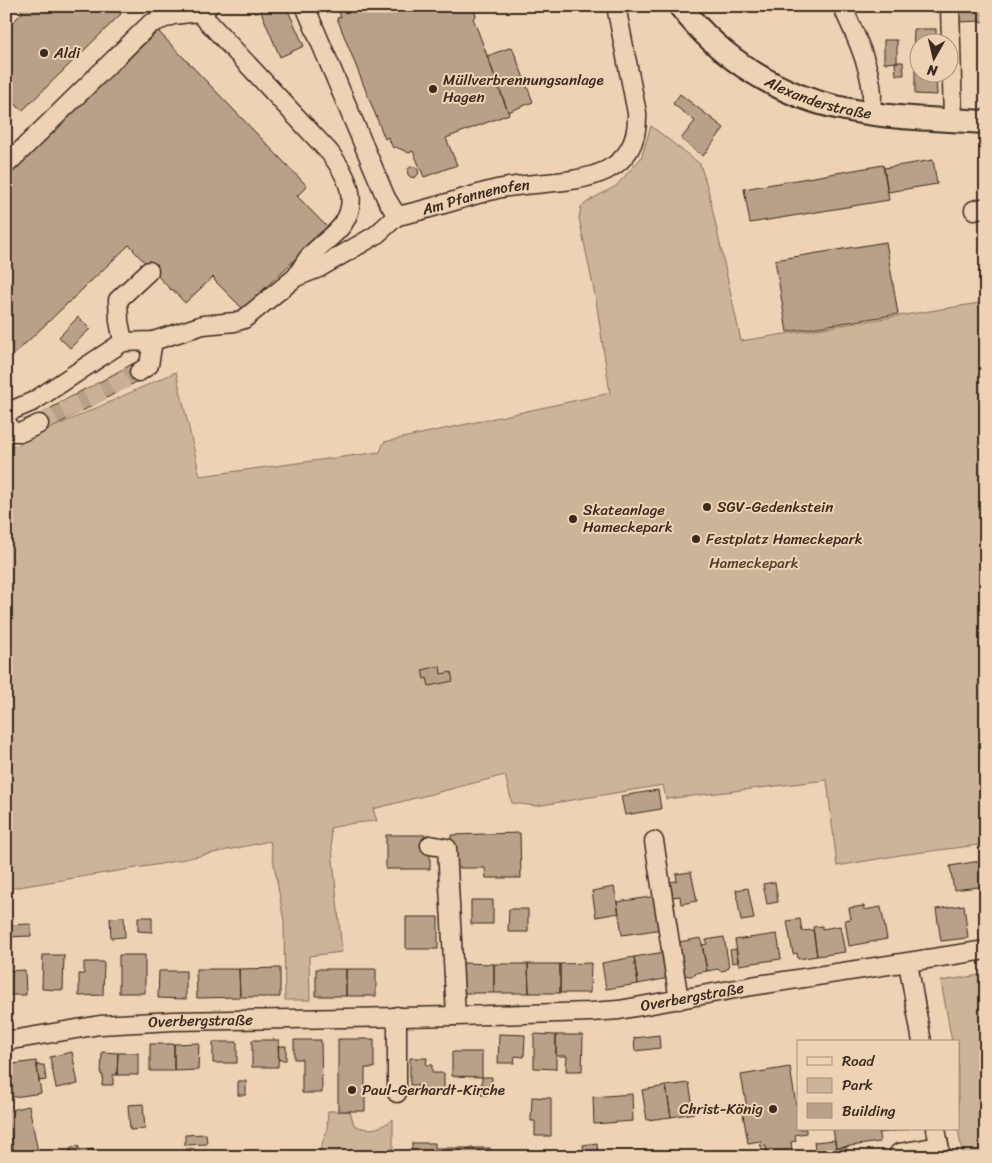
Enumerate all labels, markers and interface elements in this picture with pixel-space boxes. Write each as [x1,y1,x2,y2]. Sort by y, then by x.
north arrow [910,32,960,82]
place label: Aldi [53,40,81,66]
marker: Aldi [38,47,50,59]
text: N [925,57,940,84]
place label: Müllverbrennungsanlage Hagen [443,67,604,110]
street label: Alexanderstraße [759,68,874,127]
marker: Müllverbrennungsanlage Hagen [427,83,439,95]
street label: Am Pfannenofen [418,172,531,223]
place label: SGV-Gedenkstein [717,494,833,520]
place label: Skateanlage Hameckepark [583,497,673,540]
marker: SGV-Gedenkstein [701,501,713,513]
marker: Skateanlage Hameckepark [567,513,579,525]
place label: Festplatz Hameckepark [706,526,863,552]
marker: Festplatz Hameckepark [690,533,702,545]
park label: Hameckepark [709,550,799,576]
street label: Overbergstraße [638,975,746,1019]
street label: Overbergstraße [148,1007,253,1035]
legend [797,1040,960,1130]
text: Road [842,1048,875,1074]
text: Park [842,1072,873,1098]
place label: Paul-Gerhardt-Kirche [362,1077,505,1103]
marker: Paul-Gerhardt-Kirche [346,1084,358,1096]
place label: Christ-König [679,1096,763,1122]
text: Building [842,1098,896,1124]
marker: Christ-König [767,1103,779,1115]

